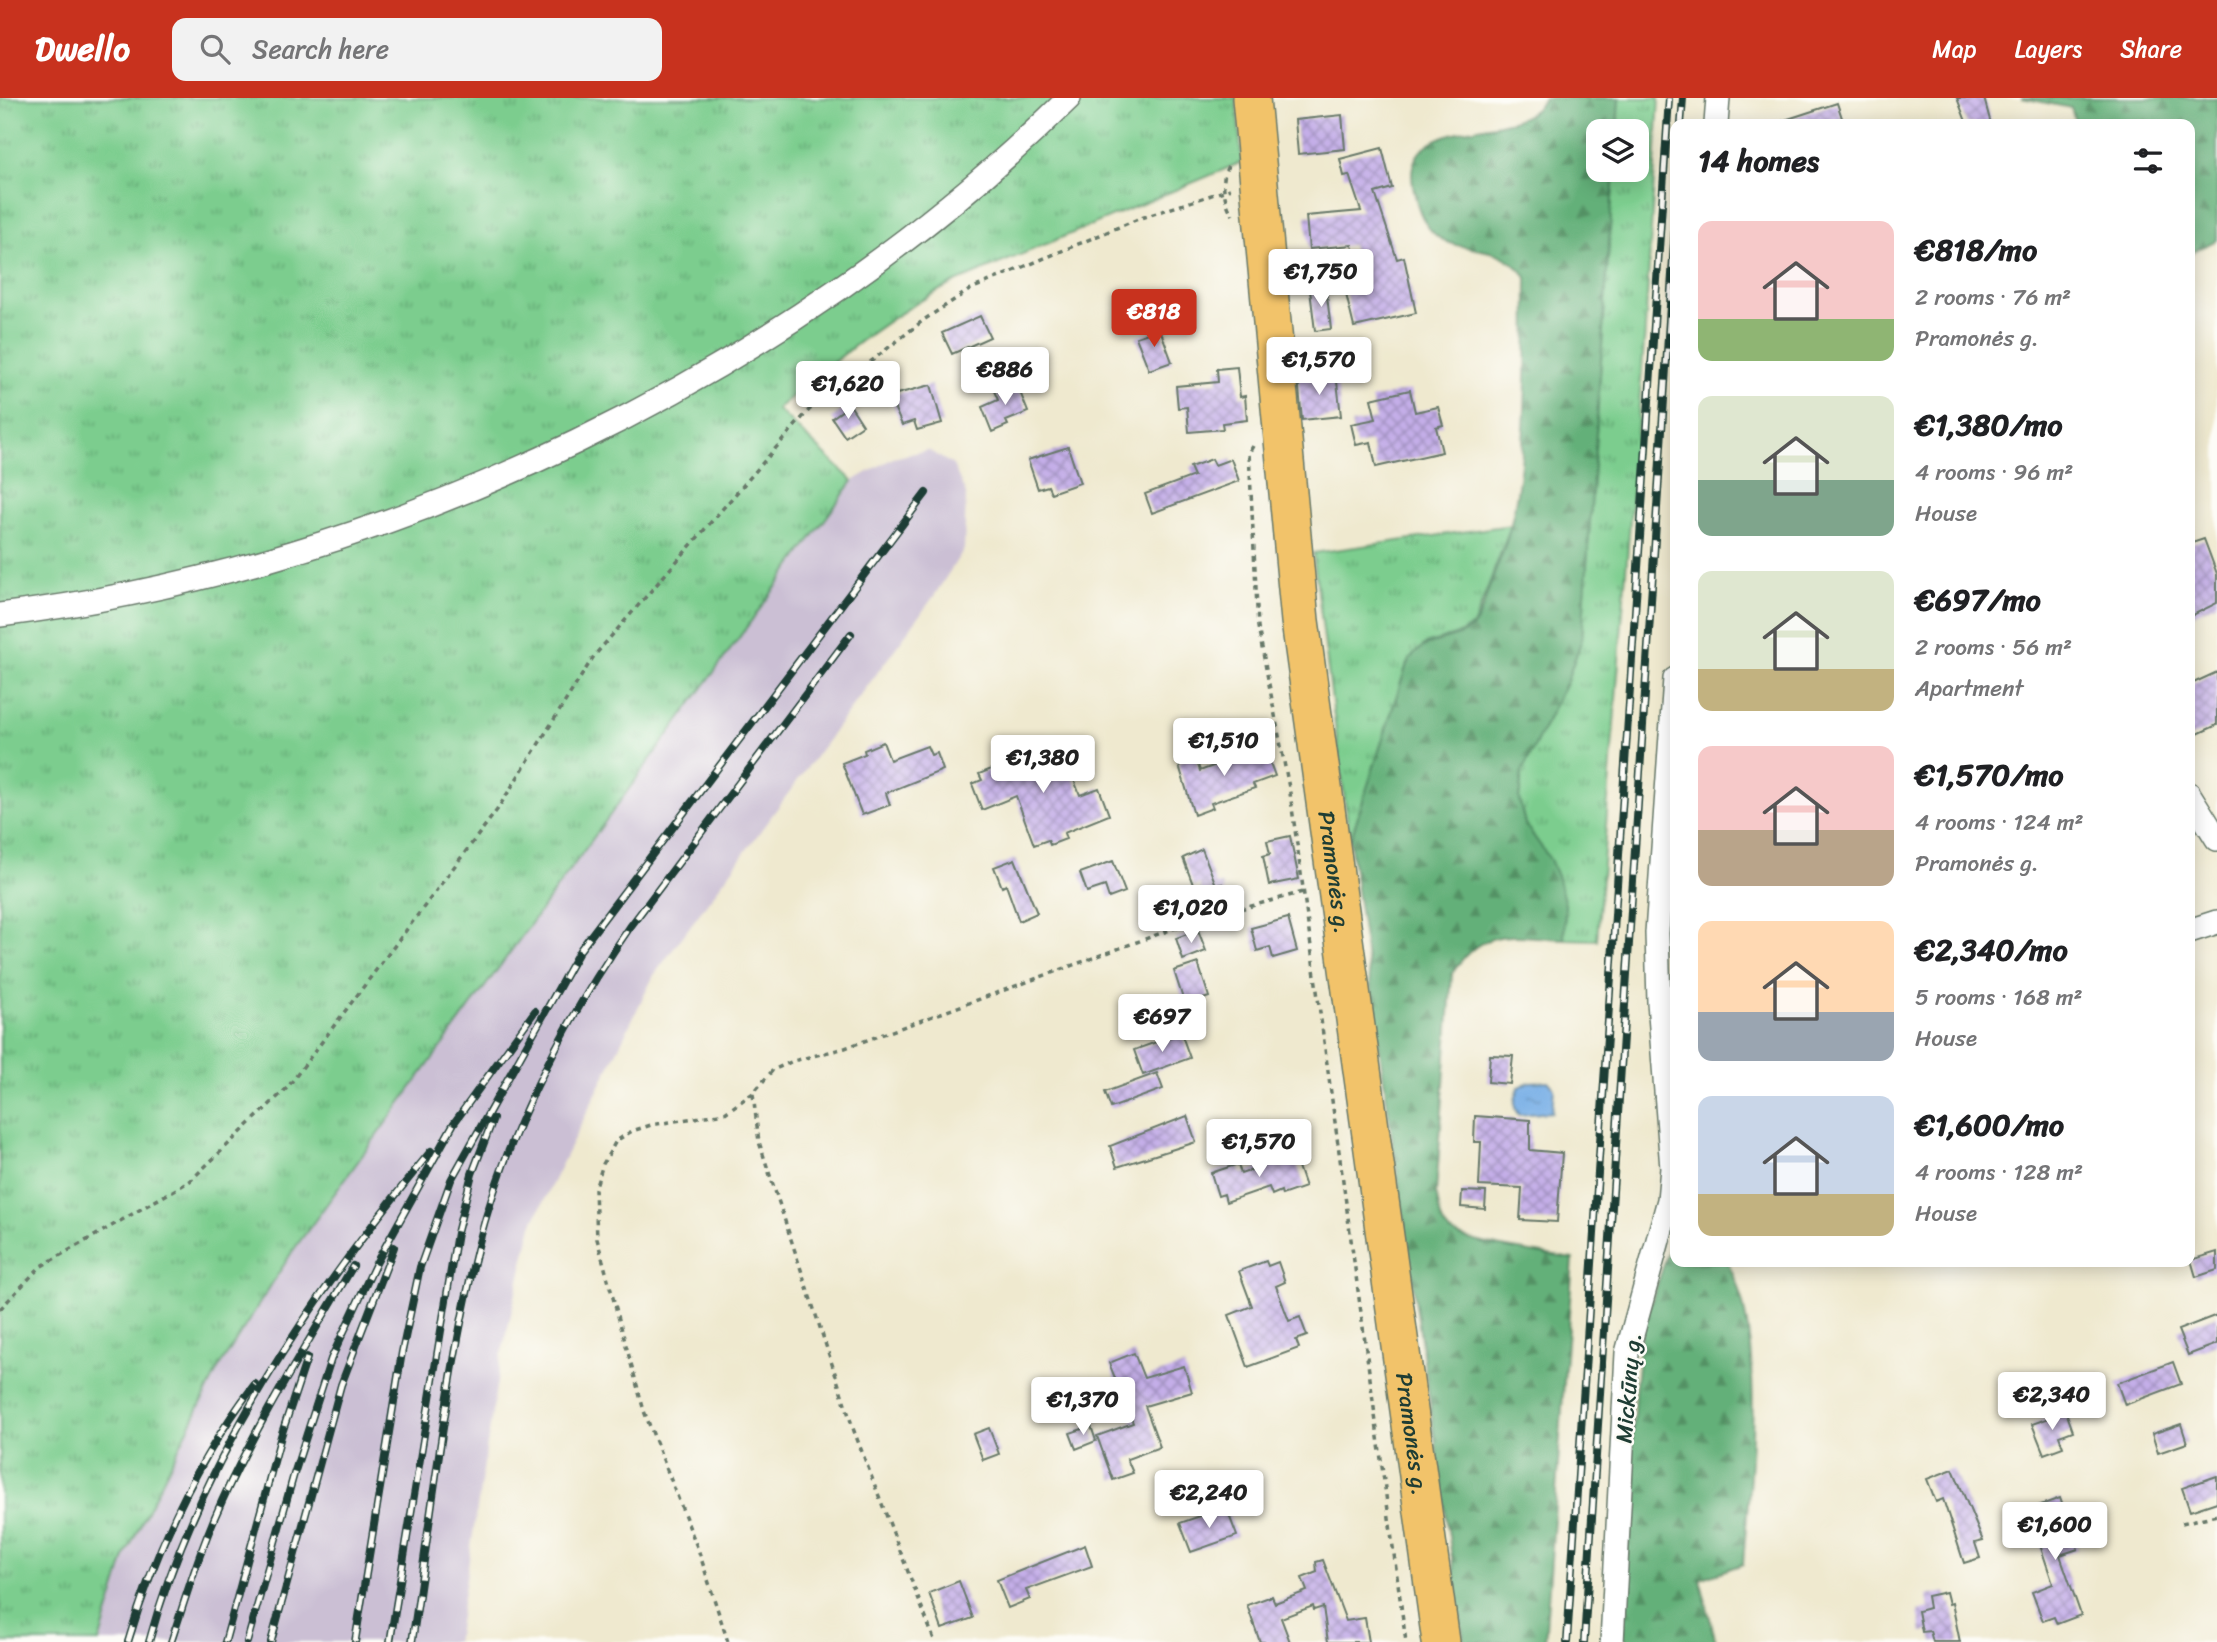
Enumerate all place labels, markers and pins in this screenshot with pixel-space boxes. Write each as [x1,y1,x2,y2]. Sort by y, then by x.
pin: €1,750 [1264,250,1378,309]
pin: €818 [1113,289,1195,349]
pin: €1,570 [1262,338,1376,397]
pin: €886 [964,348,1046,407]
pin: €1,620 [791,362,905,421]
pin: €1,510 [1167,718,1281,778]
pin: €1,380 [986,736,1100,795]
pin: €1,020 [1134,886,1248,945]
pin: €697 [1121,995,1203,1054]
pin: €1,570 [1202,1119,1316,1179]
pin: €2,340 [1995,1372,2109,1432]
pin: €1,370 [1026,1378,1140,1437]
pin: €2,240 [1152,1470,1266,1530]
pin: €1,600 [1998,1502,2112,1562]

